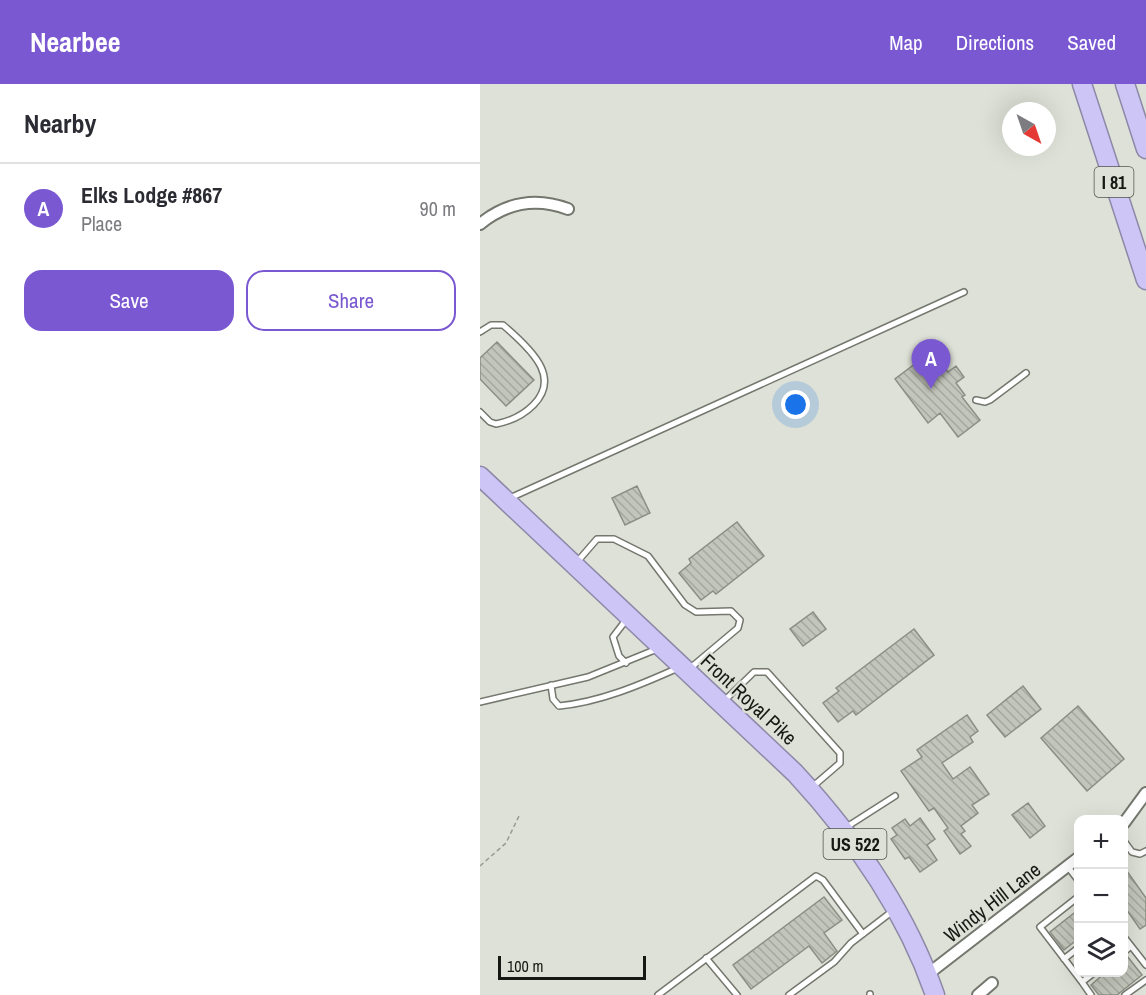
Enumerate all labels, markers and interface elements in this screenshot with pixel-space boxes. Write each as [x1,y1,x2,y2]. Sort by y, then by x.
text: Nearbee [30,23,121,61]
text: Map [889,28,923,57]
text: Directions [956,28,1034,57]
text: Saved [1067,28,1116,57]
north arrow [1002,102,1056,156]
text: Nearby [24,106,96,141]
road number: I 81 [1094,167,1134,197]
text: Elks Lodge #867 [81,180,222,210]
text: A [38,195,49,222]
text: 90 m [420,195,456,222]
text: Place [81,210,122,237]
button: Save [24,270,234,331]
button: Share [246,270,456,331]
pin: A [912,340,950,389]
your location [781,390,810,419]
street label: Front Royal Pike [695,647,803,751]
map controls [1074,815,1128,977]
button: + [1074,815,1128,869]
road number: US 522 [824,829,886,859]
street label: Windy Hill Lane [938,856,1046,948]
button: − [1074,869,1128,923]
button: layers [1074,923,1128,977]
scale bar [498,953,646,980]
text: 100 m [507,955,543,977]

